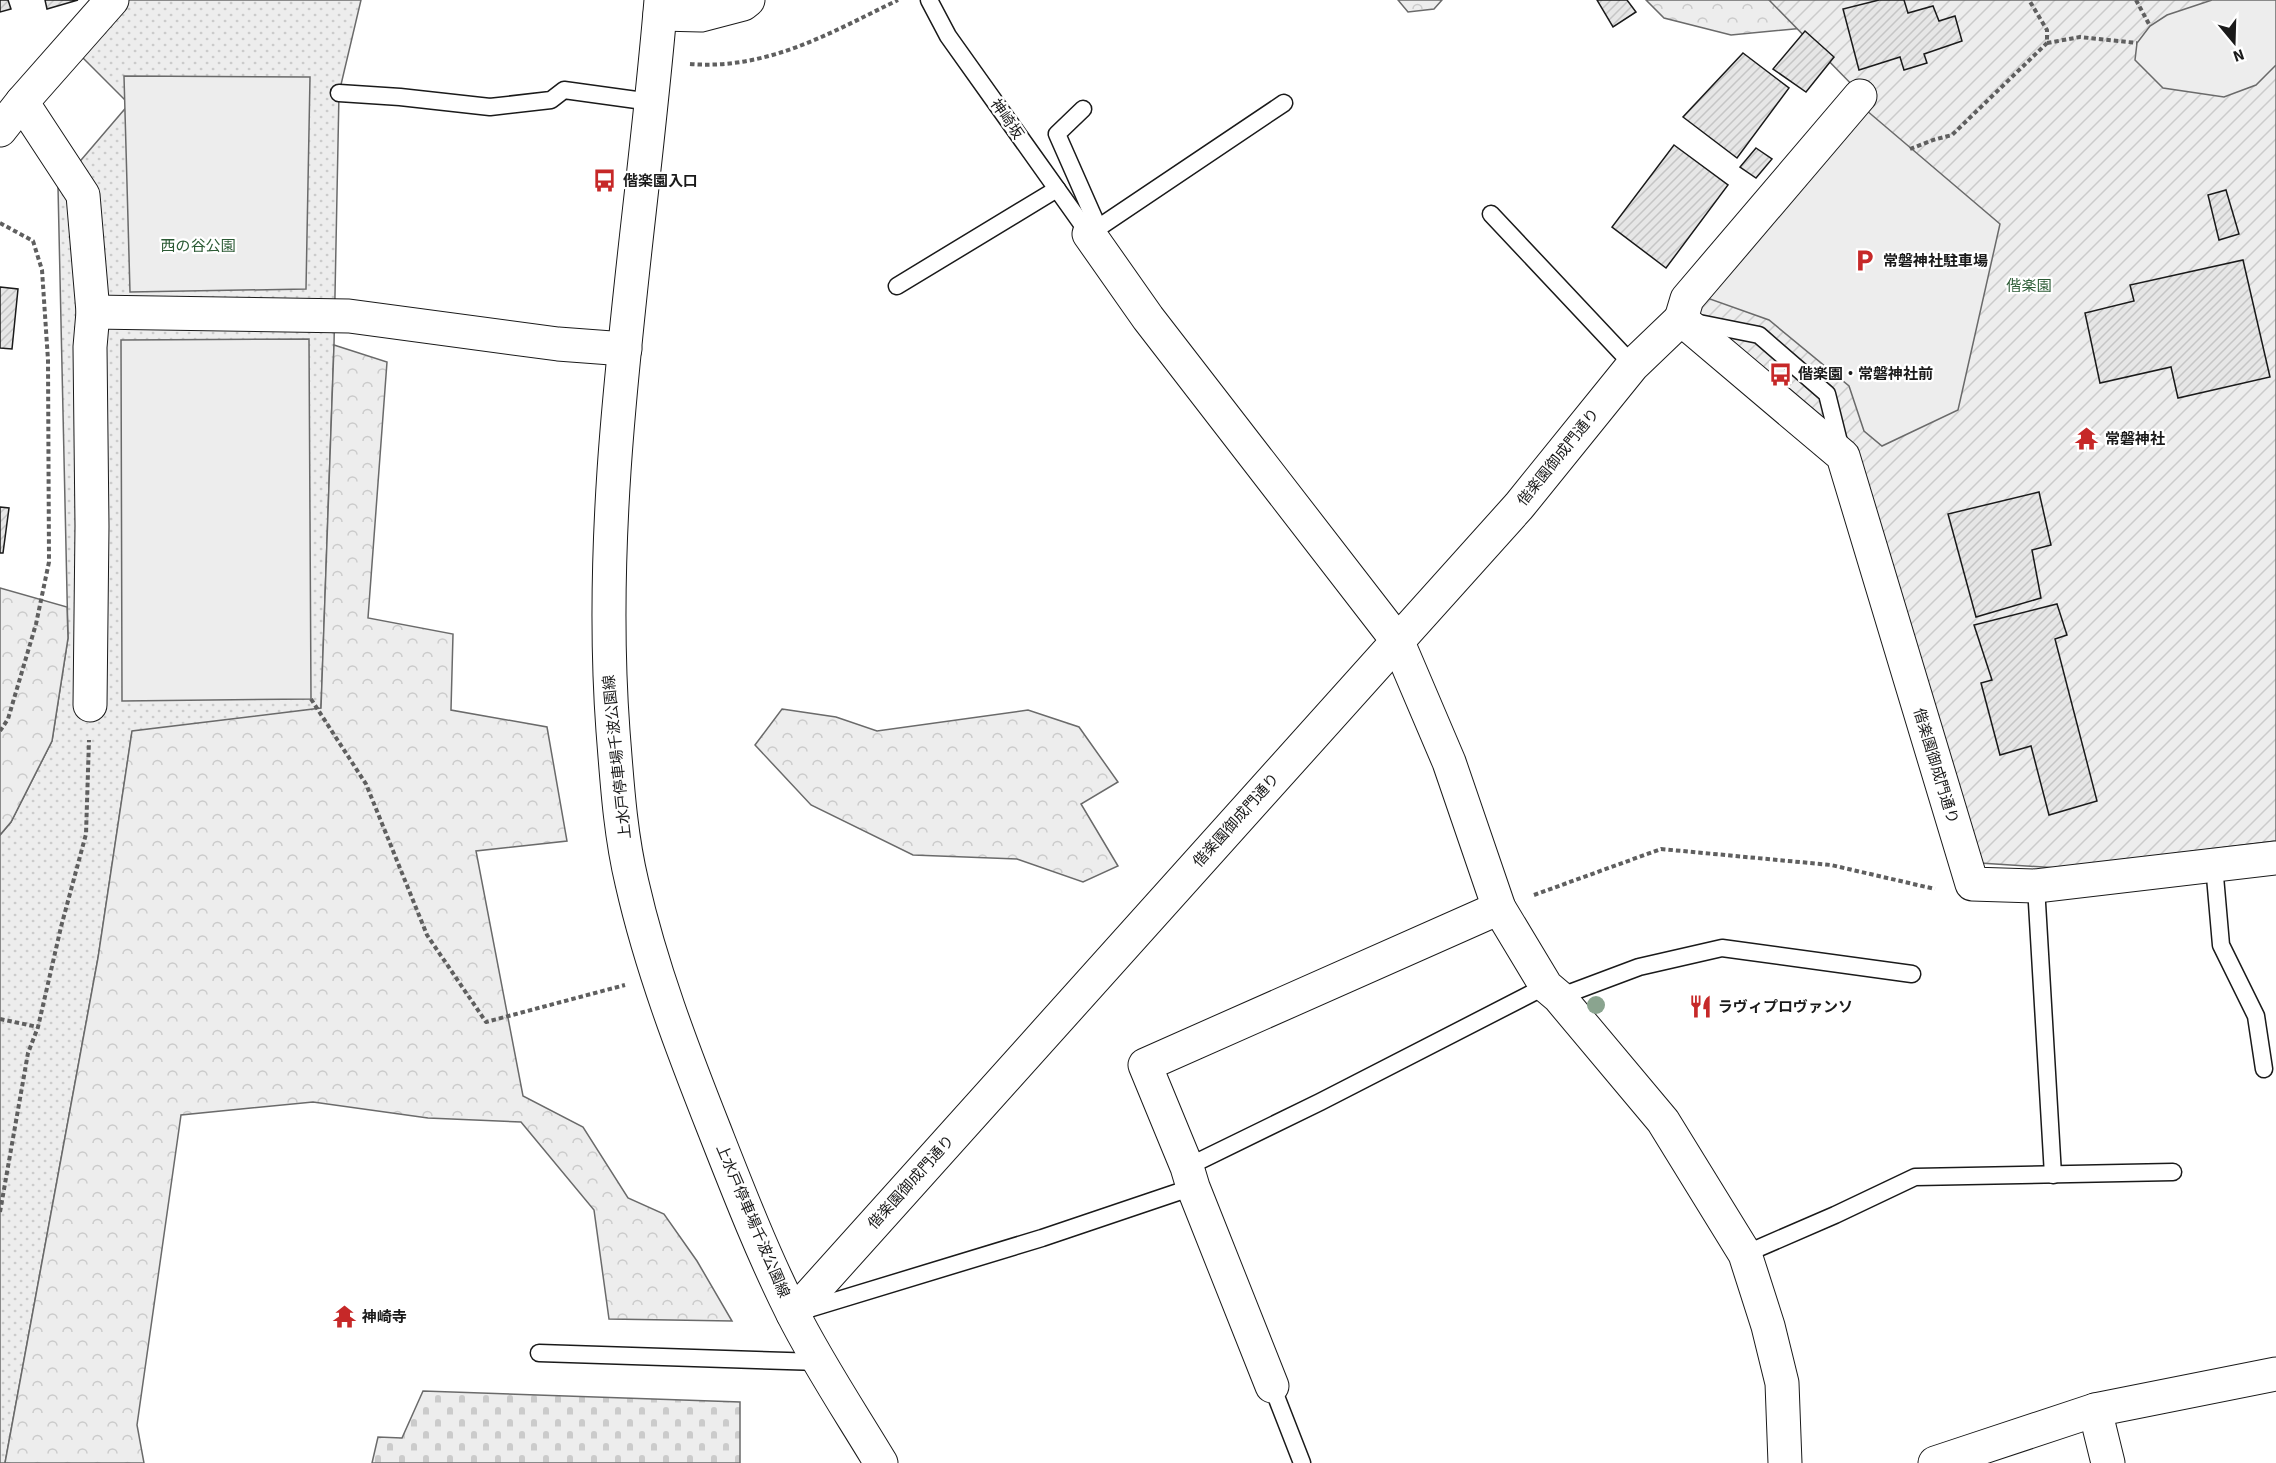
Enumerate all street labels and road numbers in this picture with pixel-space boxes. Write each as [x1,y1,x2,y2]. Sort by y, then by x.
street label: 神崎坂 [985,95,1028,144]
street label: 偕楽園御成門通り [1512,404,1604,511]
street label: 上水戸停車場千波公園線 [598,674,637,840]
street label: 偕楽園御成門通り [1908,706,1963,827]
street label: 偕楽園御成門通り [1188,769,1284,872]
street label: 偕楽園御成門通り [863,1131,959,1234]
street label: 上水戸停車場千波公園線 [711,1141,794,1301]

